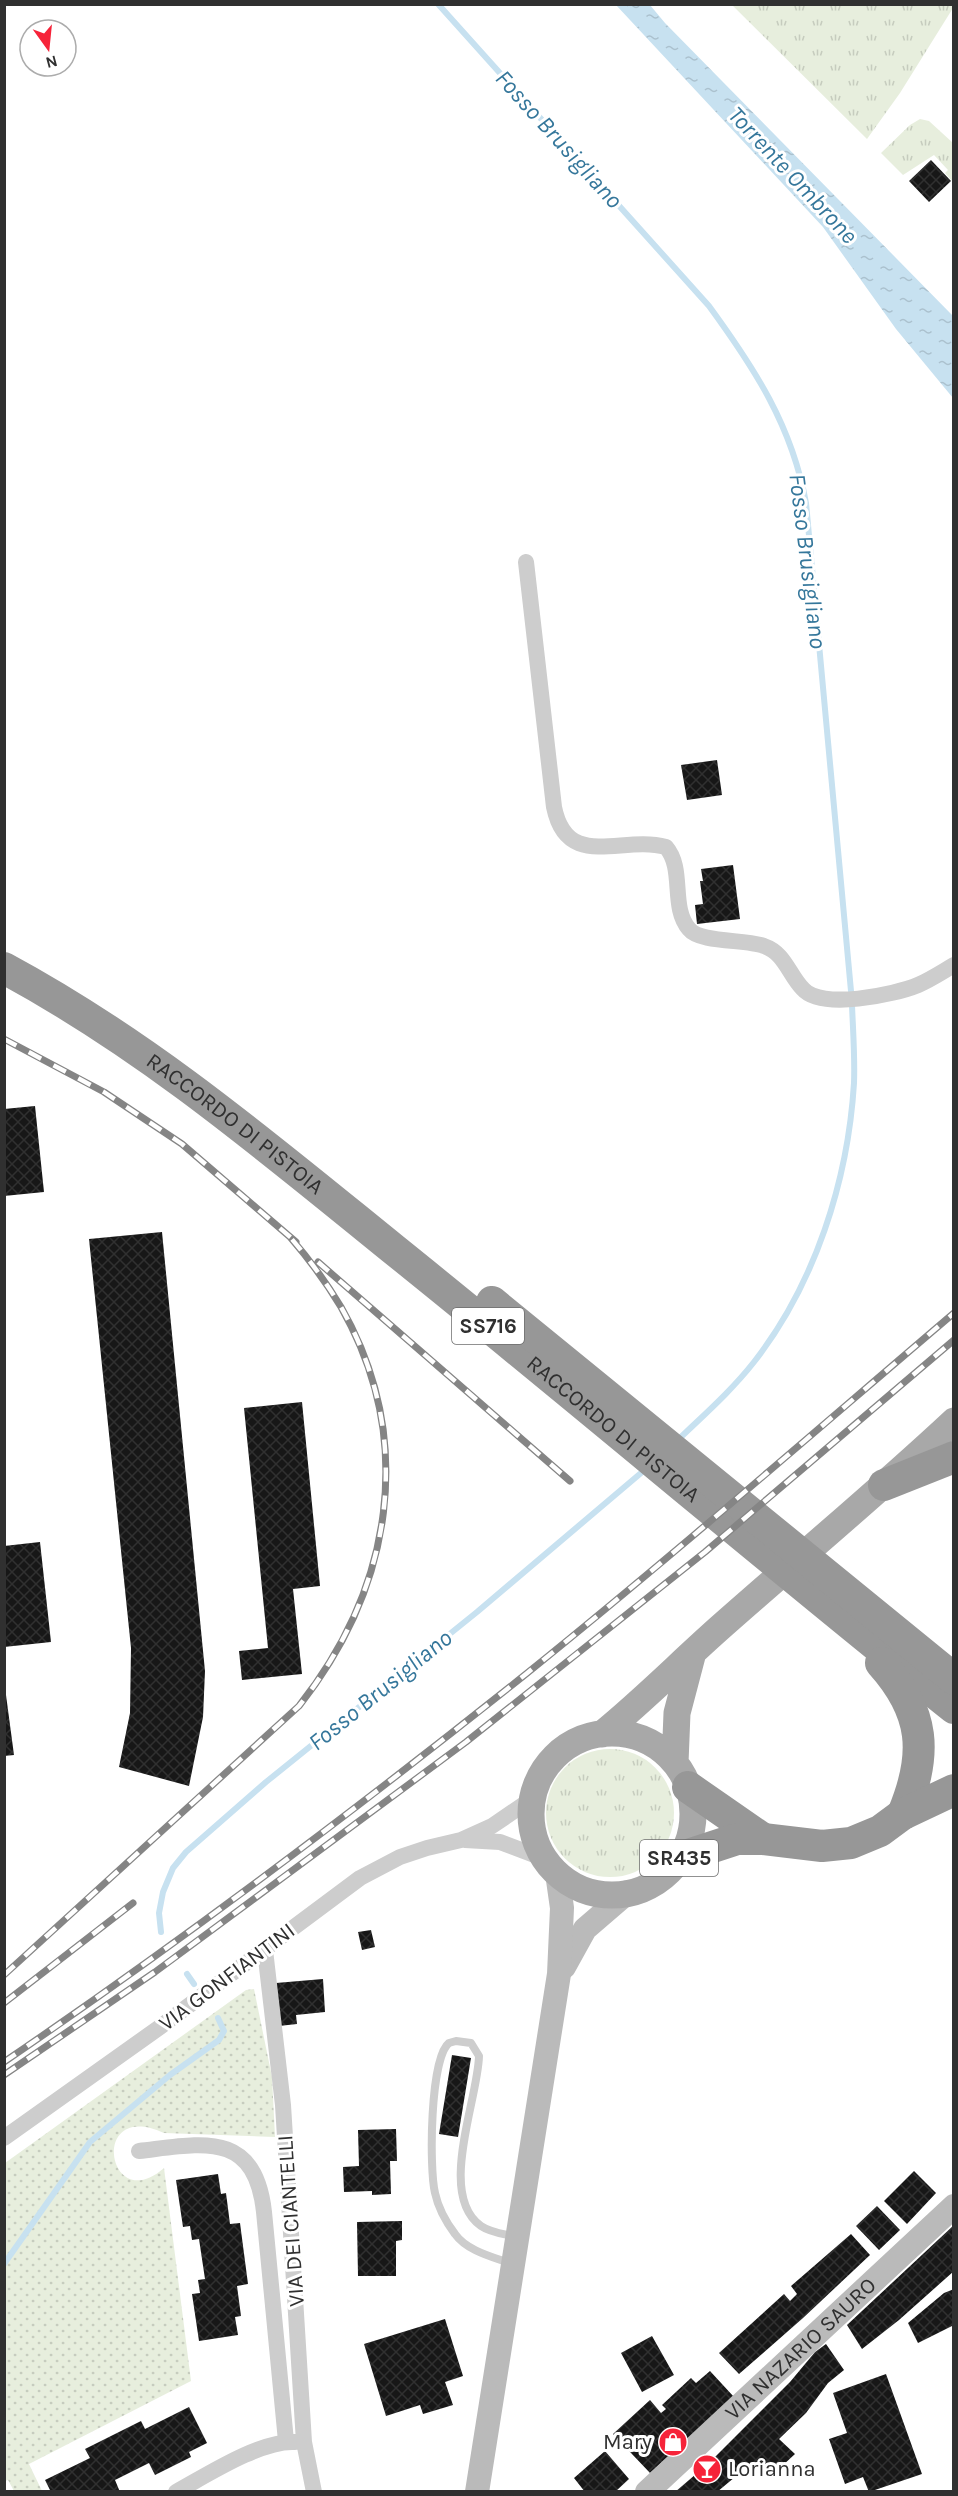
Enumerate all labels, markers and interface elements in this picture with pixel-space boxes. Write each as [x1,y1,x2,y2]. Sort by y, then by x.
north arrow [18,18,78,78]
text: N [44,51,60,73]
water label: Fosso Brusigliano [490,64,629,214]
water label: Torrente Ombrone [722,101,864,249]
water label: Fosso Brusigliano [783,472,833,650]
street label: RACCORDO DI PISTOIA [141,1048,329,1200]
road number: SS716 [452,1308,524,1344]
street label: RACCORDO DI PISTOIA [521,1350,705,1508]
water label: Fosso Brusigliano [303,1624,457,1756]
road number: SR435 [640,1840,718,1876]
street label: VIA GONFIANTINI [154,1917,300,2037]
street label: VIA DEI CIANTELLI [272,2134,310,2308]
street label: VIA NAZARIO SAURO [720,2272,882,2425]
shop icon: Mary [657,2426,689,2458]
place label: Mary [603,2429,652,2455]
bar icon: Lorianna [691,2453,723,2485]
place label: Lorianna [728,2456,816,2482]

